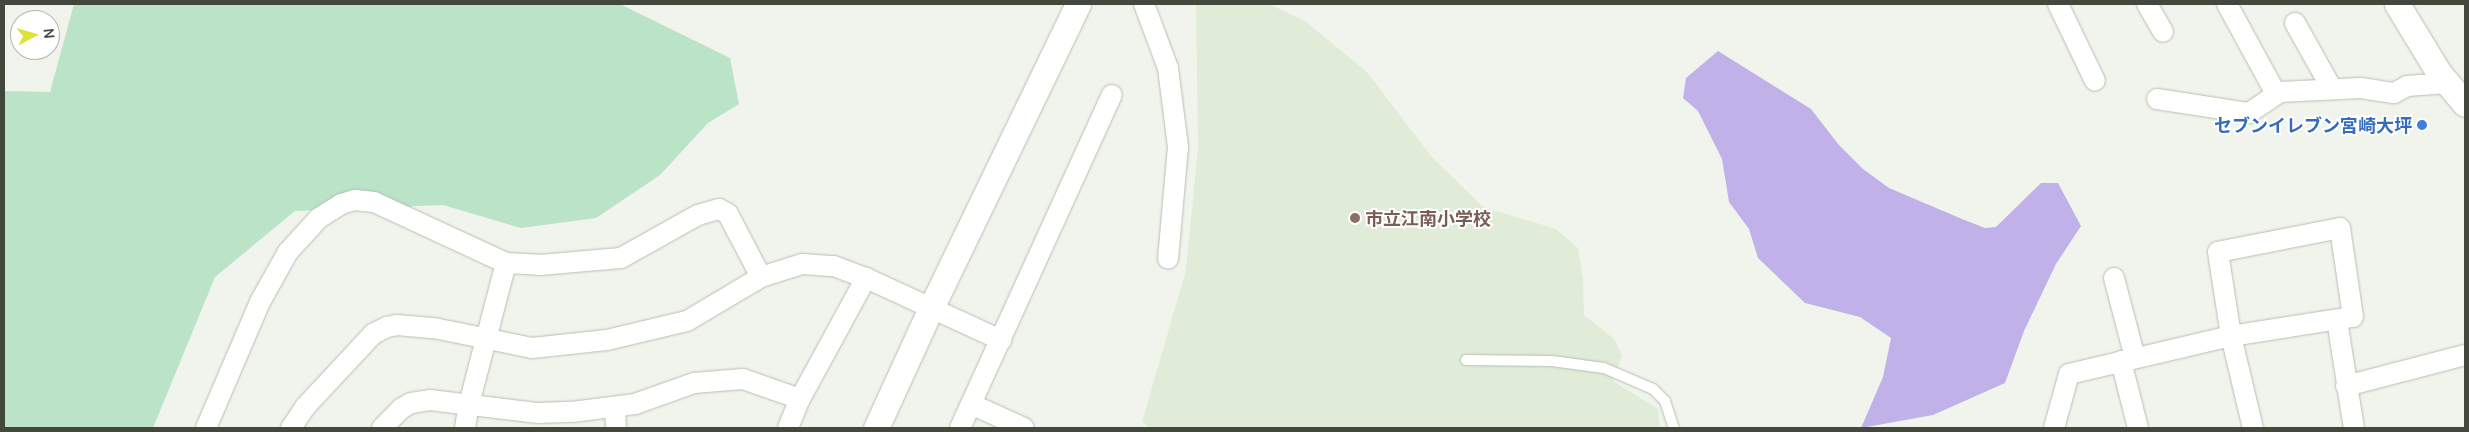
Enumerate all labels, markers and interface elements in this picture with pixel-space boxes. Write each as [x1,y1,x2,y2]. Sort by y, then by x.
north arrow [10,10,60,60]
text: N [39,27,59,39]
place label: セブンイレブン宮崎大坪 [2214,114,2412,136]
marker: セブンイレブン宮崎大坪 [2416,119,2428,131]
place label: 市立江南小学校 [1365,207,1491,229]
marker: 市立江南小学校 [1349,212,1361,224]

